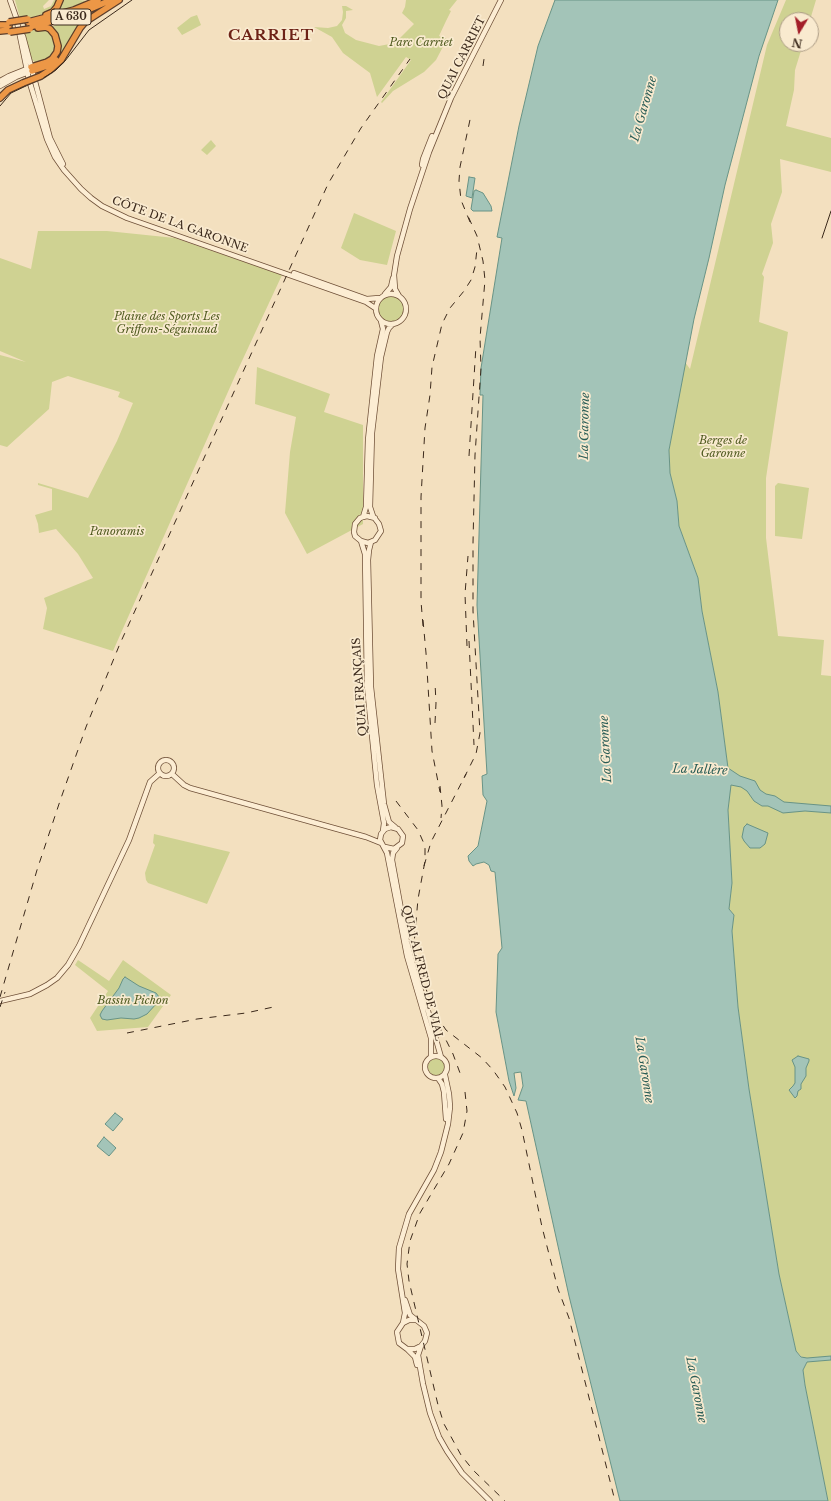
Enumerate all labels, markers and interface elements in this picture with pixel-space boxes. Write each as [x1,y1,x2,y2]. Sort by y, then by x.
road number: A 630 [51,9,91,25]
north arrow [779,12,819,52]
street label: QUAI CARRIET [435,14,489,102]
district label: CARRIET [228,27,314,45]
text: N [791,35,803,51]
park label: Parc Carriet [389,36,453,50]
water label: La Garonne [628,75,660,143]
street label: CÔTE DE LA GARONNE [110,194,250,256]
park label: Plaine des Sports Les Griffons-Séguinaud [114,310,220,336]
water label: La Garonne [577,392,593,460]
park label: Berges de Garonne [699,434,747,460]
park label: Panoramis [90,525,144,539]
street label: QUAI FRANÇAIS [350,637,370,737]
water label: La Garonne [597,715,615,783]
water label: La Jallère [672,762,728,778]
street label: QUAI ALFRED DE VIAL [399,904,445,1042]
park label: Bassin Pichon [97,994,169,1008]
water label: La Garonne [632,1036,656,1104]
water label: La Garonne [683,1356,709,1424]

